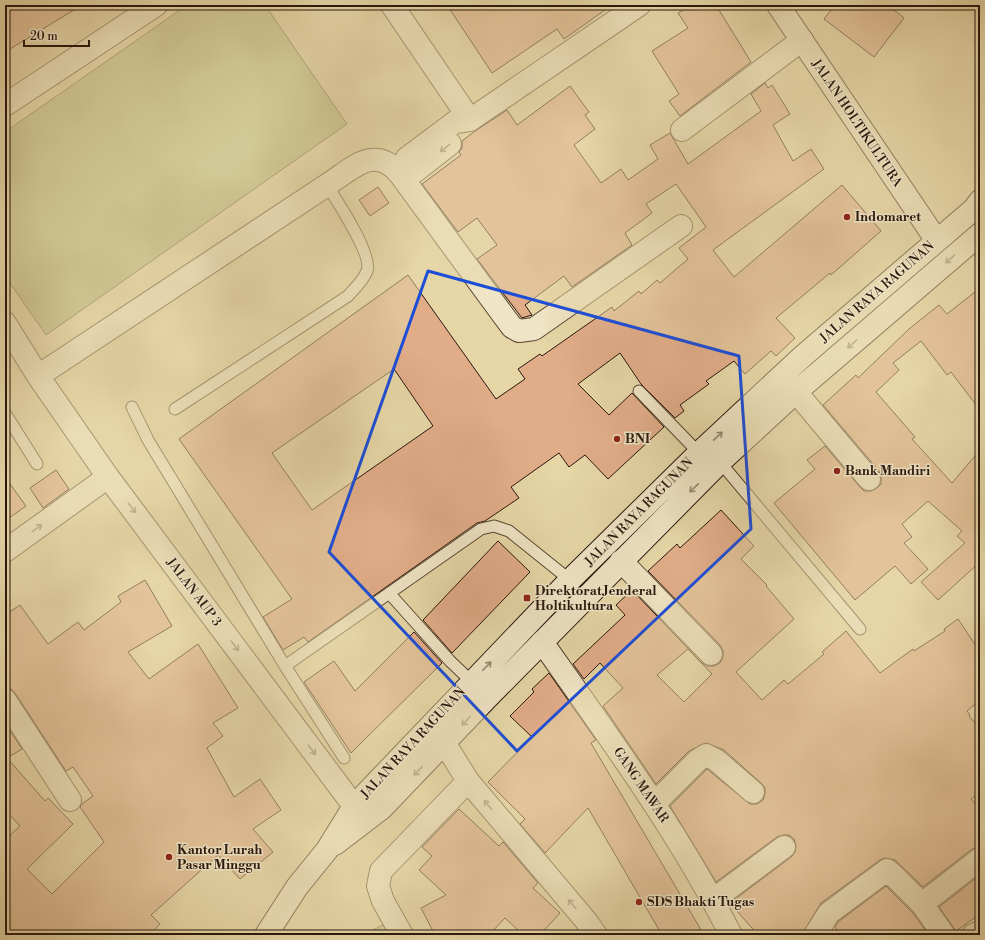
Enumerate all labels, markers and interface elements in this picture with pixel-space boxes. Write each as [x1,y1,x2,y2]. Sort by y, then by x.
scale bar [24,22,89,48]
text: 20 m [30,29,58,44]
street label: JALAN HOLTIKULTURA [808,55,906,191]
one-way arrow [439,144,450,153]
place label: Indomaret [855,209,921,225]
marker: Indomaret [842,212,852,222]
street label: JALAN RAYA RAGUNAN [816,238,938,347]
one-way arrow [945,255,956,264]
one-way arrow [847,339,857,348]
place label: BNI [625,431,650,447]
one-way arrow [712,431,723,440]
marker: BNI [612,434,622,444]
street label: JALAN RAYA RAGUNAN [581,454,697,570]
place label: Bank Mandiri [845,463,930,479]
marker: Bank Mandiri [832,466,842,476]
one-way arrow [689,483,699,493]
one-way arrow [127,502,136,513]
one-way arrow [31,524,42,532]
street label: JALAN AUP 3 [163,554,225,629]
place label: Direktorat Jenderal Holtikultura [535,583,657,614]
marker: Direktorat Jenderal Holtikultura [522,593,532,603]
one-way arrow [230,640,239,651]
one-way arrow [482,661,491,671]
street label: JALAN RAYA RAGUNAN [357,684,469,803]
one-way arrow [461,716,470,726]
street label: GANG MAWAR [610,744,673,827]
one-way arrow [308,745,316,756]
one-way arrow [413,766,423,776]
one-way arrow [484,799,493,810]
place label: Kantor Lurah Pasar Minggu [177,842,262,873]
marker: Kantor Lurah Pasar Minggu [164,852,174,862]
place label: SDS Bhakti Tugas [647,894,755,910]
marker: SDS Bhakti Tugas [634,897,644,907]
one-way arrow [567,899,576,909]

